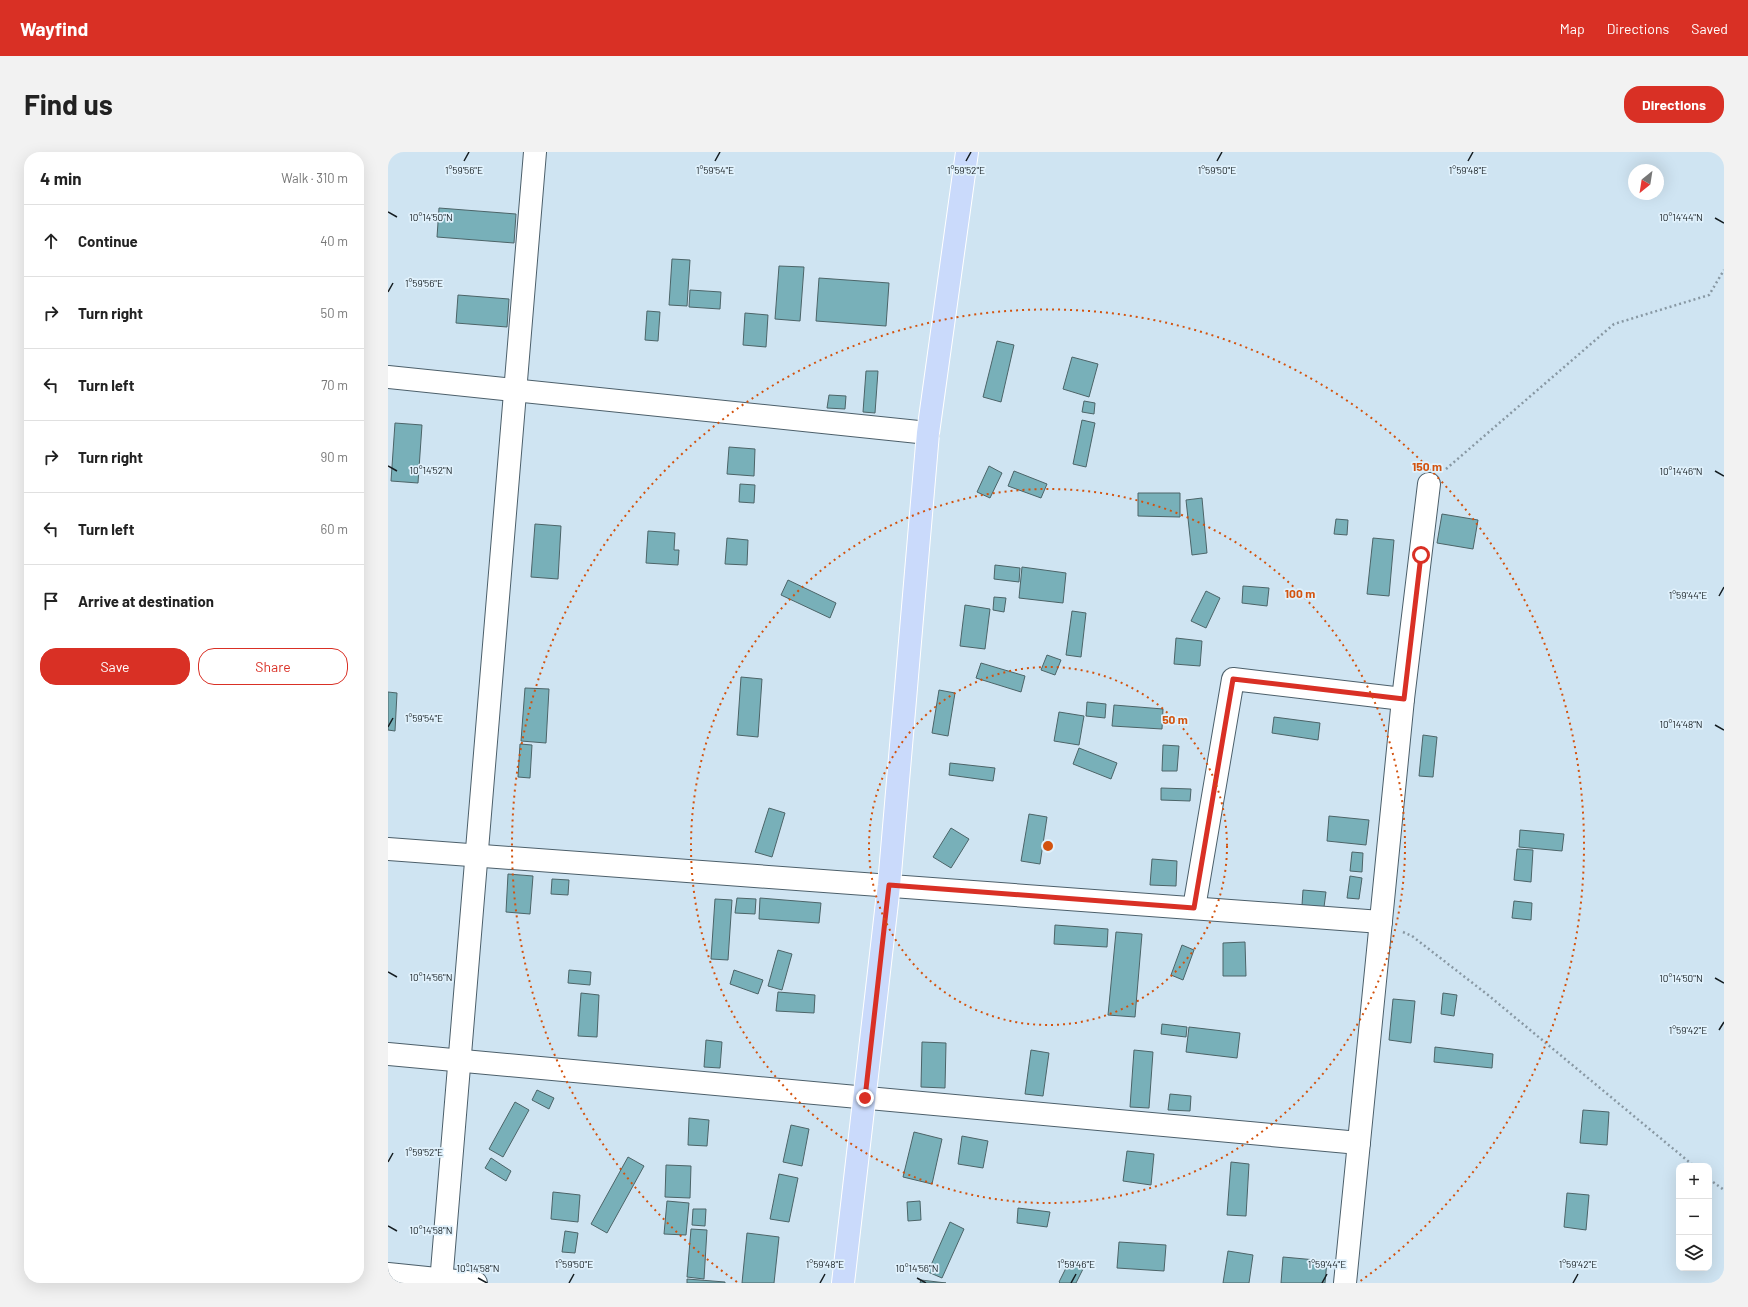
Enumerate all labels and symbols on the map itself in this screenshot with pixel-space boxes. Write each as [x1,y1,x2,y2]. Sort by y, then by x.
text: 1°59'56"E [445,164,483,176]
text: 1°59'54"E [696,164,734,176]
text: 1°59'52"E [947,164,985,176]
text: 1°59'50"E [1198,164,1236,176]
text: 1°59'48"E [1449,164,1487,176]
north arrow [1628,164,1664,200]
text: 10°14'50"N [409,211,453,223]
text: 10°14'44"N [1659,211,1703,223]
text: 1°59'56"E [405,277,443,289]
text: 150 m [1412,459,1442,473]
text: 10°14'52"N [409,464,453,476]
text: 10°14'46"N [1659,465,1703,477]
route start [1412,546,1430,564]
text: 100 m [1285,586,1315,600]
text: 1°59'44"E [1669,589,1707,601]
text: 1°59'54"E [405,712,443,724]
text: 50 m [1162,712,1188,726]
text: 10°14'48"N [1659,718,1703,730]
centre of rings [1041,839,1055,853]
text: 10°14'56"N [410,971,452,983]
text: 10°14'50"N [1659,972,1703,984]
text: 1°59'42"E [1669,1024,1707,1036]
route end [856,1089,874,1107]
text: 1°59'52"E [405,1146,443,1158]
text: 10°14'58"N [410,1224,452,1236]
text: 1°59'50"E [555,1258,593,1270]
text: 1°59'48"E [806,1258,844,1270]
text: 1°59'46"E [1057,1258,1095,1270]
text: 1°59'44"E [1308,1258,1346,1270]
text: 1°59'42"E [1559,1258,1597,1270]
text: 10°14'58"N [457,1262,499,1274]
text: 10°14'56"N [896,1262,938,1274]

